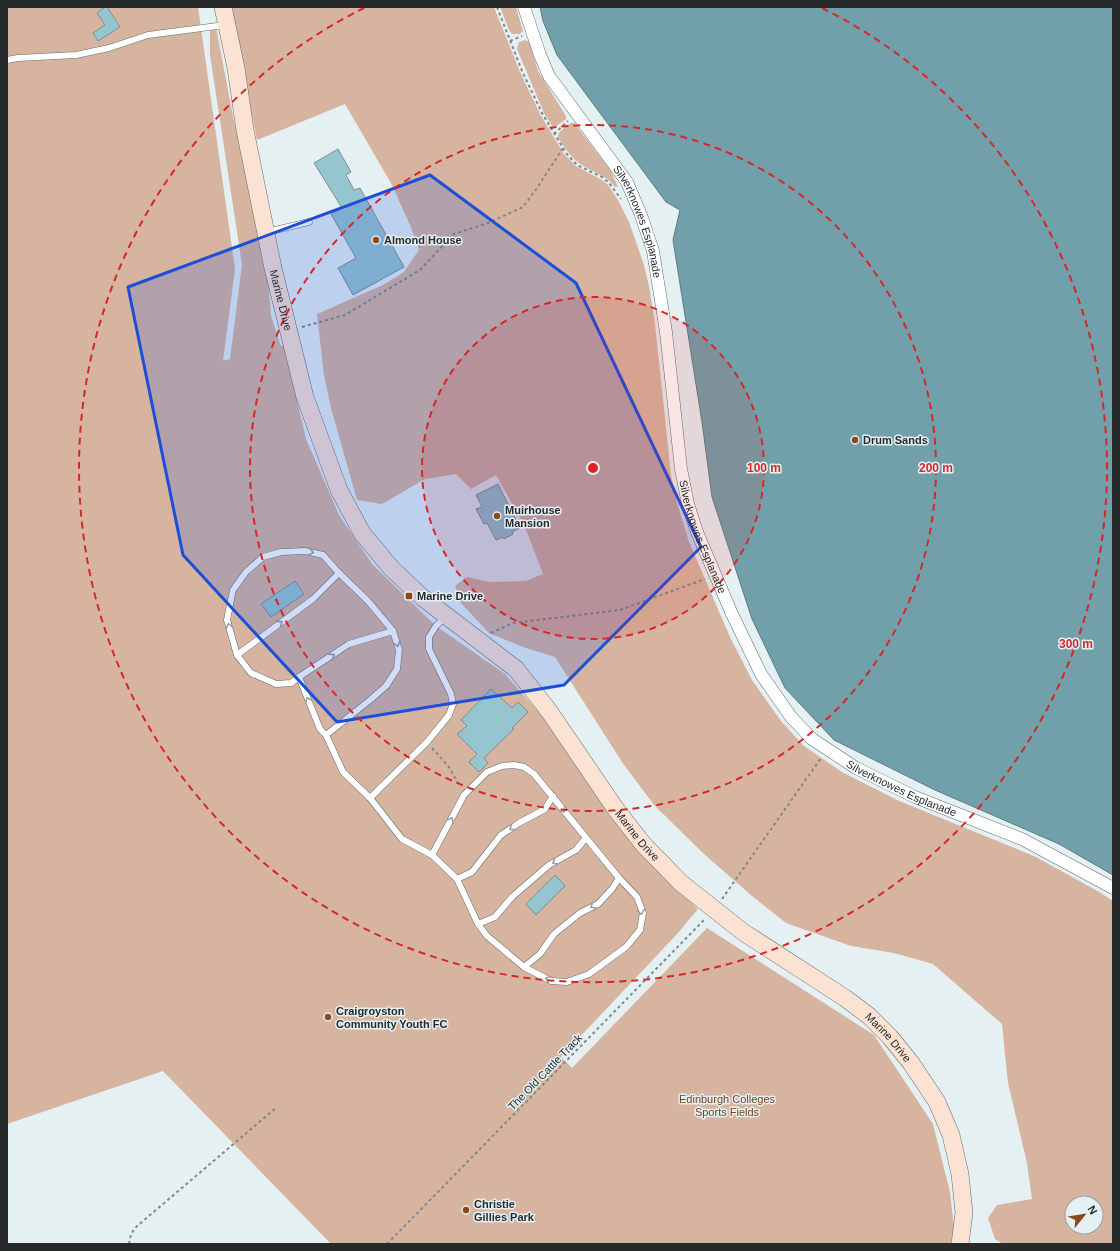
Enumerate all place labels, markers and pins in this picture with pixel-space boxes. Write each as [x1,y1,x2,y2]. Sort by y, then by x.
place label: Almond House [384,234,462,246]
marker: Almond House [371,235,381,245]
place label: Drum Sands [863,434,928,446]
marker: Drum Sands [850,435,860,445]
centre of rings [586,461,600,475]
place label: Muirhouse Mansion [505,504,561,529]
marker: Muirhouse Mansion [492,511,502,521]
place label: Marine Drive [417,590,483,602]
marker: Marine Drive [404,591,414,601]
place label: Craigroyston Community Youth FC [336,1005,447,1030]
marker: Craigroyston Community Youth FC [323,1012,333,1022]
place label: Christie Gillies Park [474,1198,535,1223]
marker: Christie Gillies Park [461,1205,471,1215]

